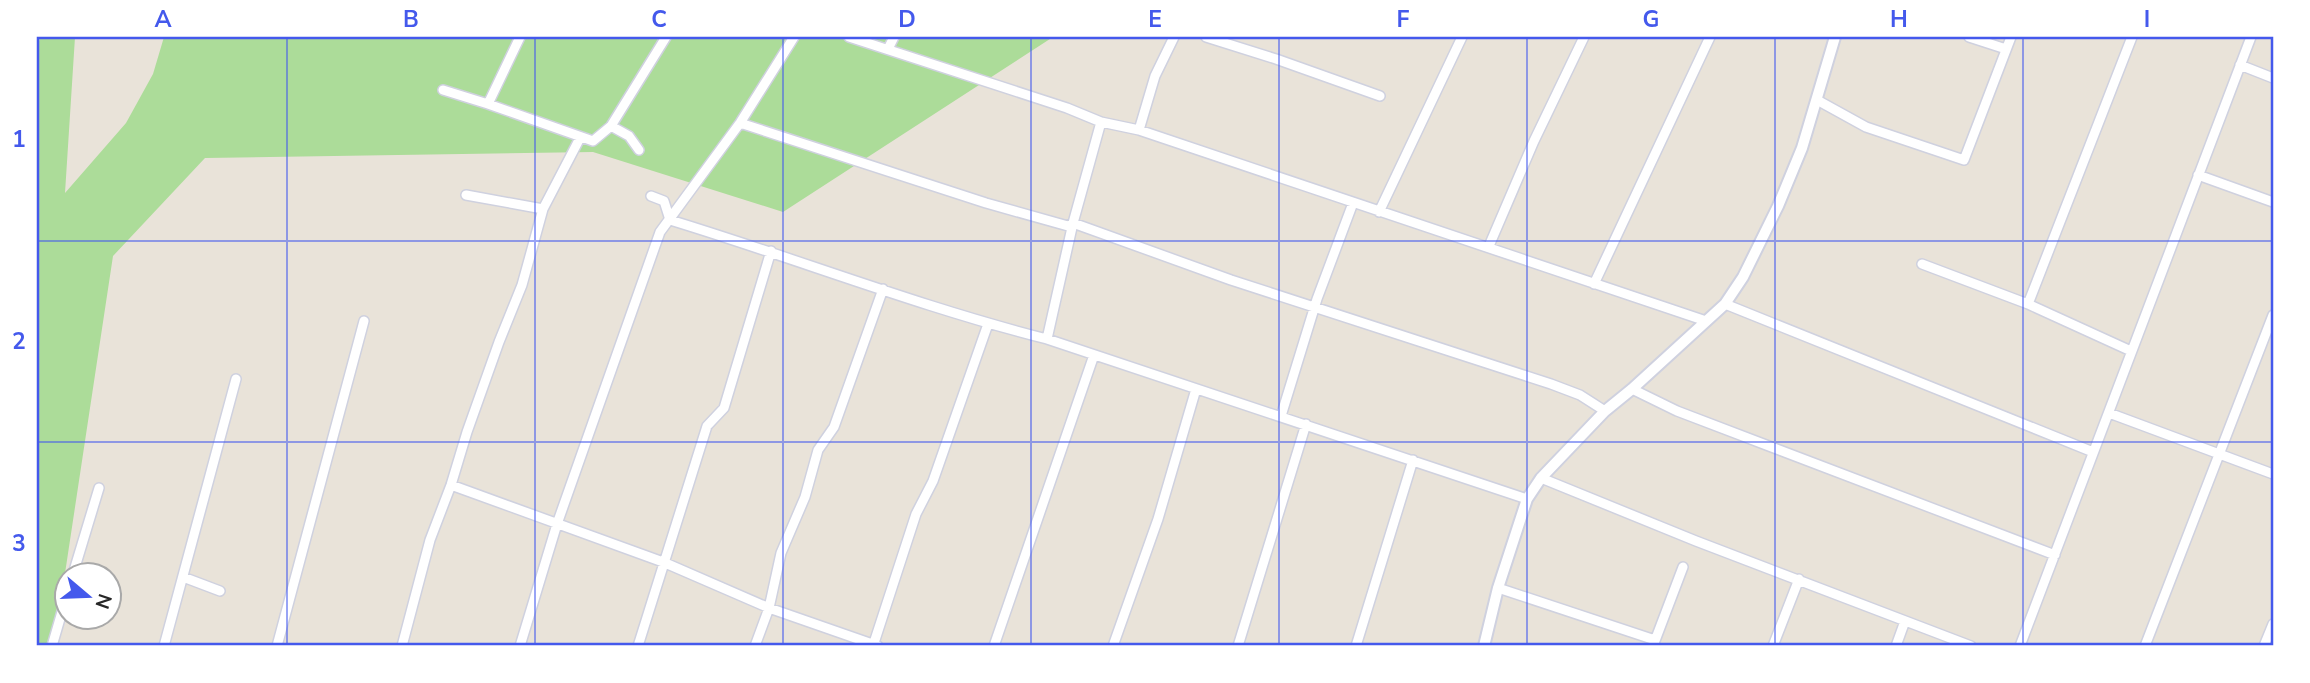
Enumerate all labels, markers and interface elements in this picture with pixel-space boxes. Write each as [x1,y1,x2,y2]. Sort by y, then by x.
text: A [154,4,172,35]
text: B [403,4,419,35]
text: C [651,4,667,35]
text: D [898,4,916,35]
text: E [1148,4,1162,35]
text: F [1397,4,1410,35]
text: G [1643,4,1659,35]
text: H [1890,4,1908,35]
text: I [2144,4,2150,35]
text: 1 [12,124,26,155]
text: 2 [12,326,26,357]
text: 3 [12,528,26,559]
north arrow [52,560,122,630]
text: N [89,590,118,612]

